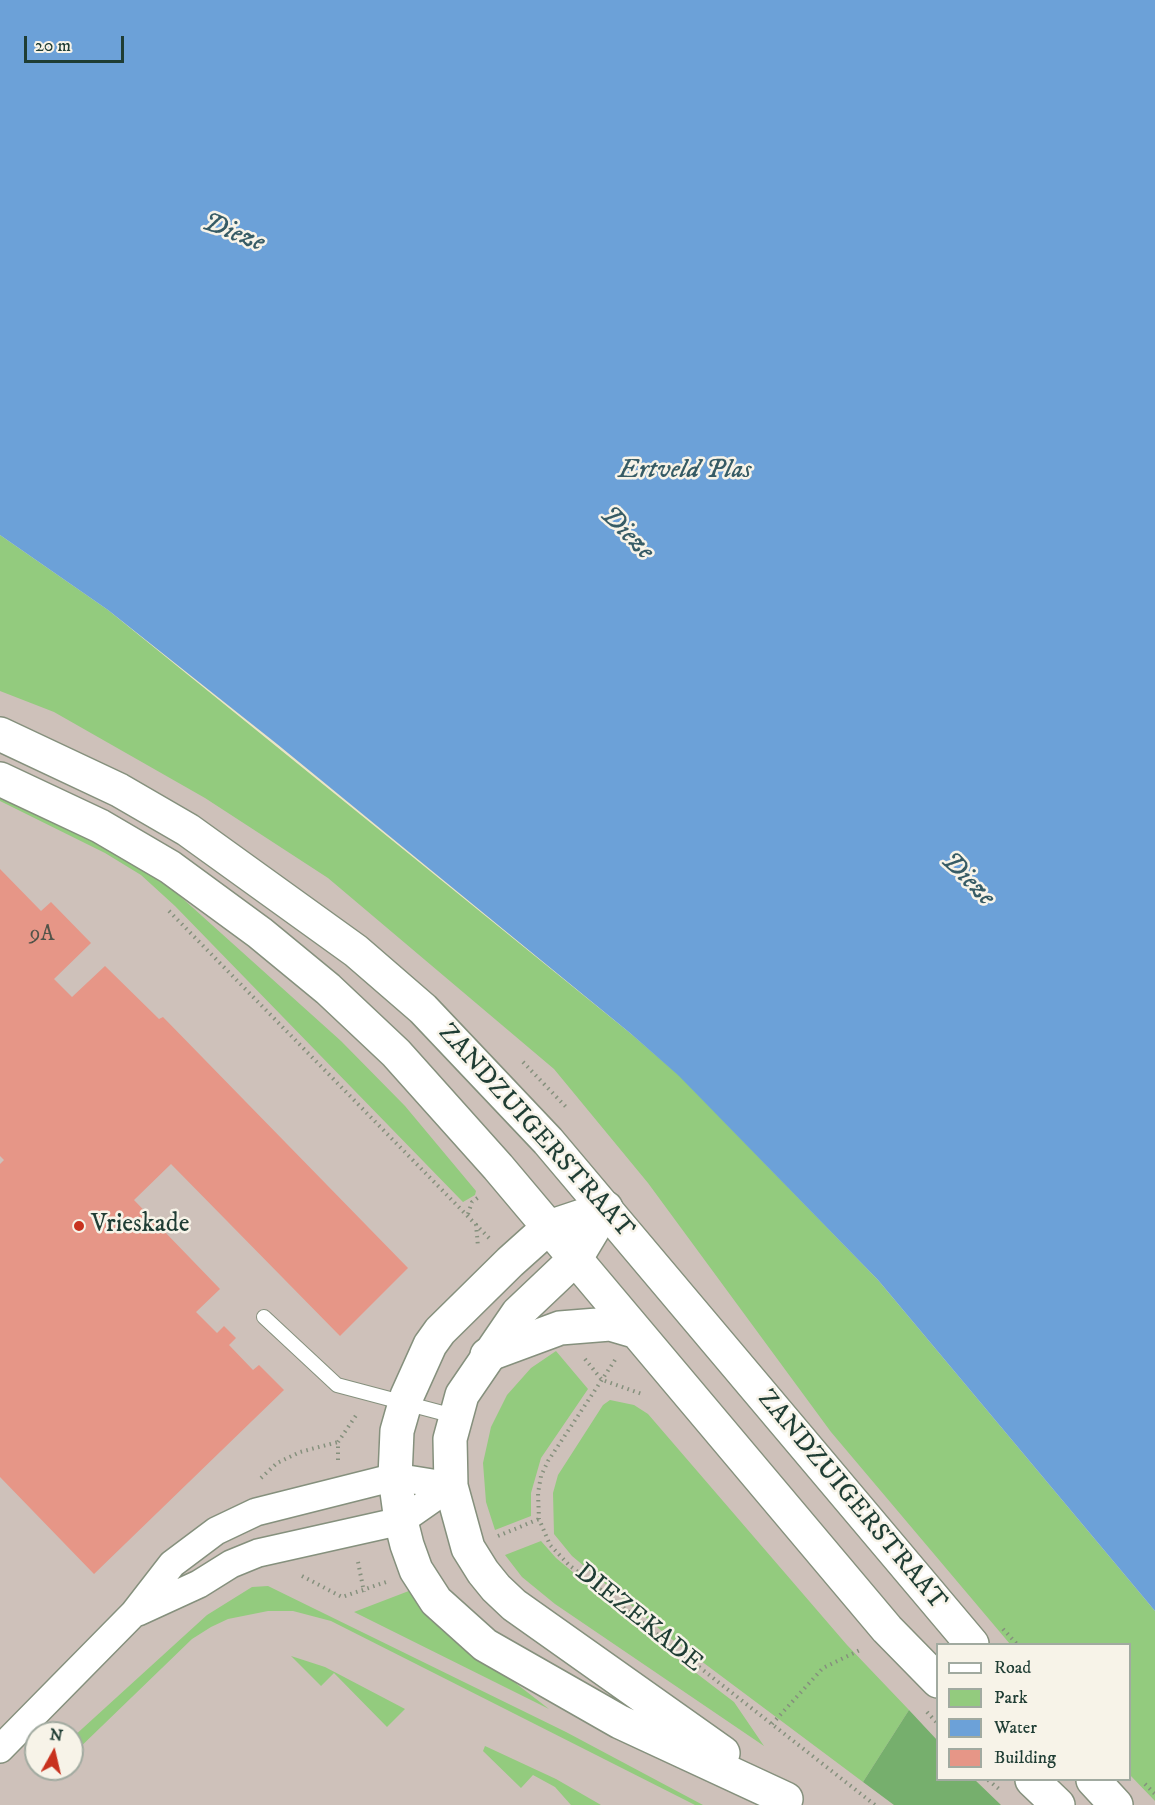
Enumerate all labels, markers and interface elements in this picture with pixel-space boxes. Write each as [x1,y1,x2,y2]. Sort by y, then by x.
scale bar [27,24,128,62]
text: 20 m [35,35,71,57]
water label: Dieze [197,207,269,261]
water label: Ertveld Plas [618,455,752,487]
water label: Dieze [592,500,660,568]
water label: Dieze [933,846,1001,914]
house number: 9A [30,922,54,948]
street label: ZANDZUIGERSTRAAT [430,1018,640,1246]
place label: Vrieskade [91,1210,189,1242]
marker: Vrieskade [72,1219,86,1233]
street label: ZANDZUIGERSTRAAT [750,1385,952,1617]
street label: DIEZEKADE [568,1558,708,1680]
legend [936,1643,1131,1781]
text: Road [994,1657,1031,1679]
text: Park [994,1687,1028,1709]
text: Water [994,1717,1037,1739]
north arrow [24,1721,84,1781]
text: N [48,1724,64,1746]
text: Building [994,1747,1056,1769]

